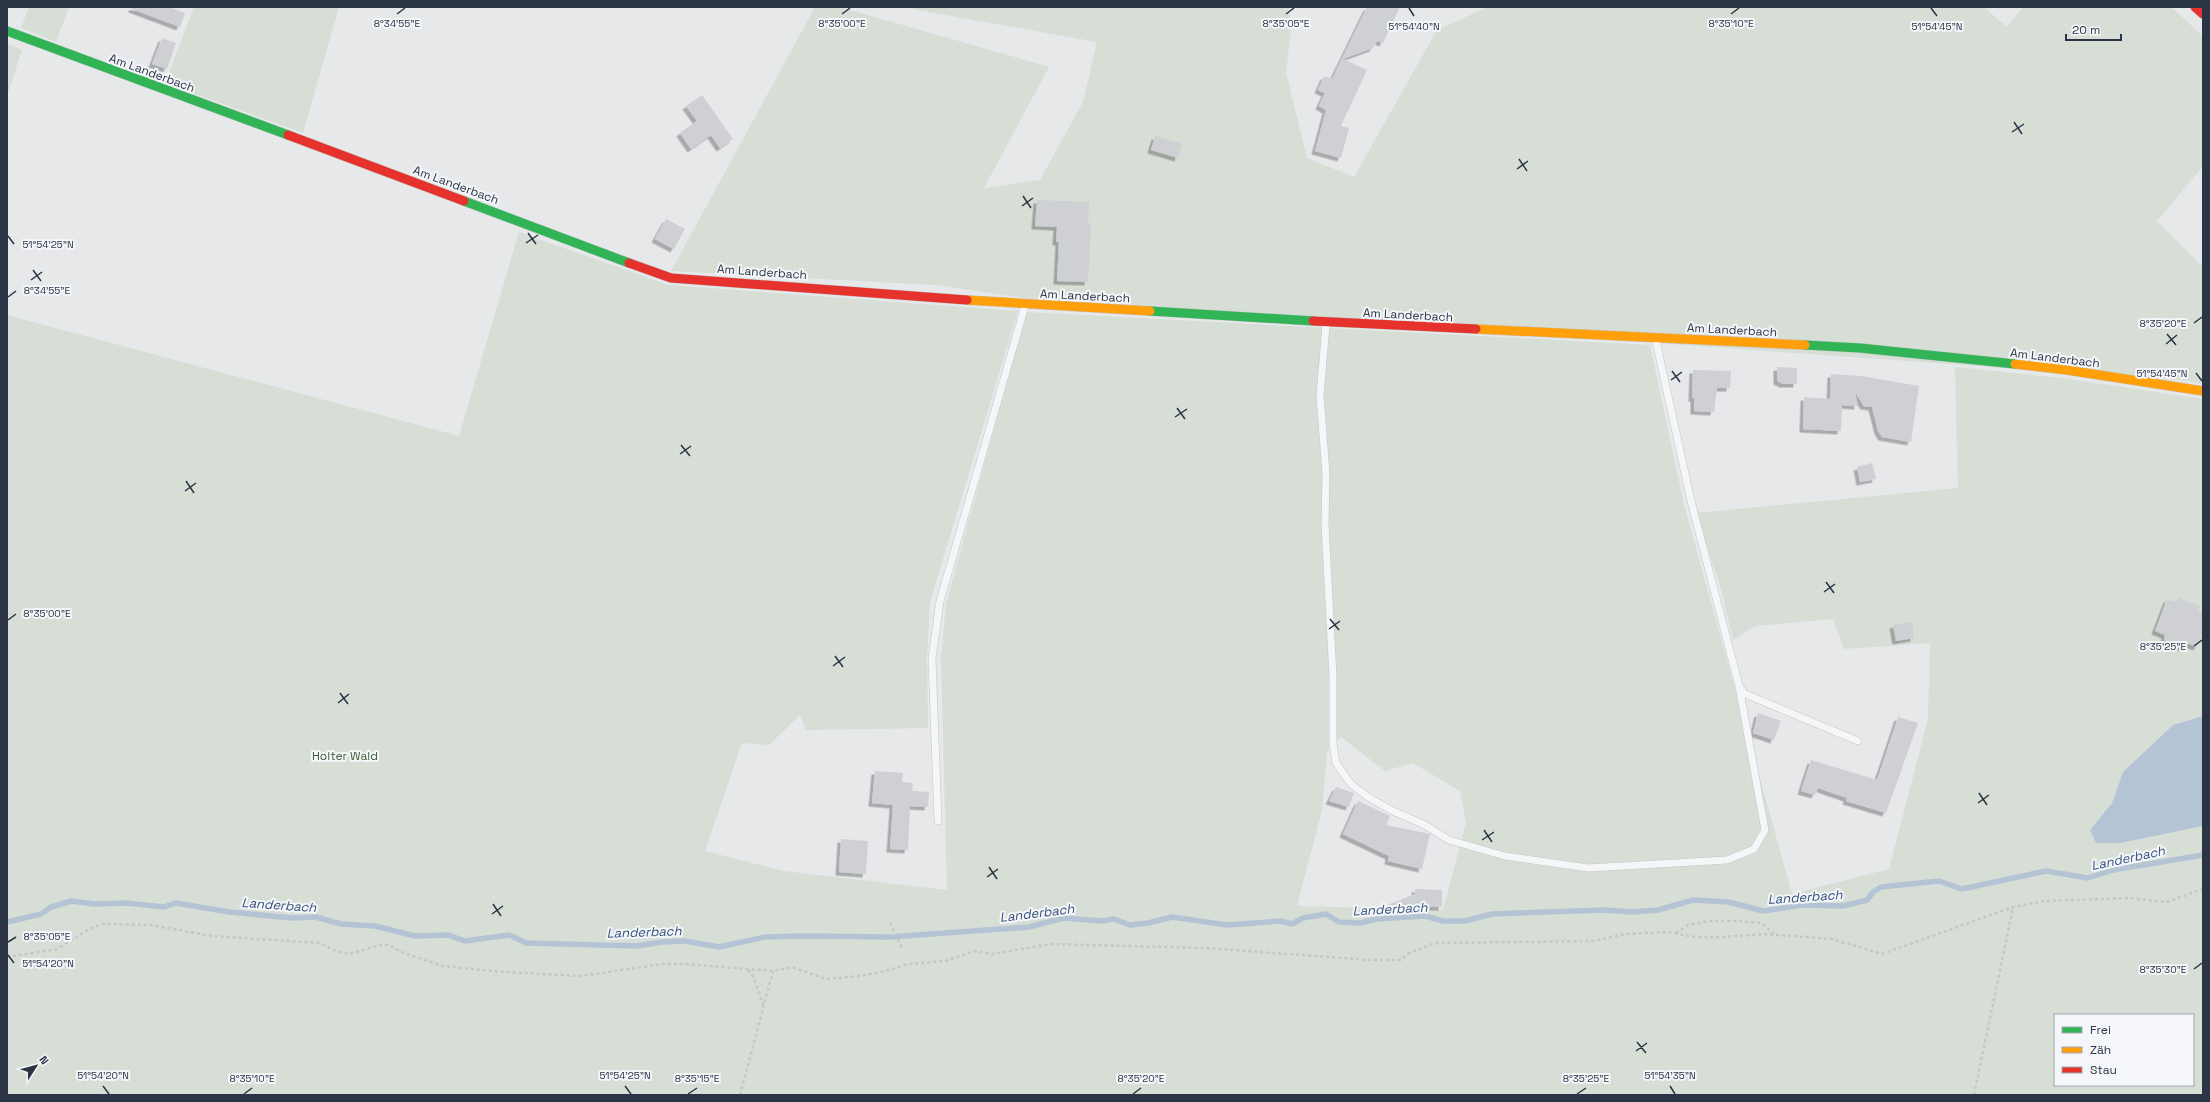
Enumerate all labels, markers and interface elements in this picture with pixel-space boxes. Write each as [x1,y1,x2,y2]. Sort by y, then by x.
scale bar [2066,16,2121,42]
text: 8°34'55"E [374,17,421,30]
text: 8°35'00"E [818,17,866,30]
text: 8°35'05"E [1263,17,1310,30]
text: 8°35'10"E [1708,17,1754,30]
text: 51°54'40"N [1388,20,1440,33]
text: 51°54'45"N [1912,20,1962,33]
text: 20 m [2072,22,2100,38]
street label: Am Landerbach [107,50,197,96]
street label: Am Landerbach [411,162,501,208]
text: 51°54'25"N [22,238,74,251]
street label: Am Landerbach [716,261,808,283]
text: 8°34'55"E [24,284,71,297]
street label: Am Landerbach [1040,286,1130,306]
street label: Am Landerbach [1363,305,1453,325]
text: 8°35'20"E [2140,317,2187,330]
street label: Am Landerbach [1687,320,1777,340]
street label: Am Landerbach [2009,345,2101,371]
text: 51°54'45"N [2137,367,2187,380]
text: 8°35'00"E [23,607,71,620]
text: 8°35'25"E [2140,640,2187,653]
park label: Holter Wald [312,748,378,764]
water label: Landerbach [2090,842,2167,874]
water label: Landerbach [1767,886,1844,908]
water label: Landerbach [241,894,318,916]
water label: Landerbach [1352,898,1429,919]
water label: Landerbach [999,900,1076,926]
water label: Landerbach [606,922,683,942]
text: 8°35'05"E [24,930,71,943]
text: 51°54'20"N [22,957,74,970]
text: 8°35'30"E [2140,963,2187,976]
legend [2054,1014,2194,1086]
text: Frei [2090,1022,2111,1038]
text: Zäh [2090,1042,2111,1058]
north arrow [16,1046,56,1086]
text: N [36,1053,52,1067]
text: Stau [2090,1062,2117,1078]
text: 51°54'20"N [77,1069,129,1082]
text: 51°54'25"N [599,1069,651,1082]
text: 51°54'35"N [1644,1069,1696,1082]
text: 8°35'10"E [229,1072,275,1085]
text: 8°35'15"E [675,1072,720,1085]
text: 8°35'20"E [1118,1072,1165,1085]
text: 8°35'25"E [1563,1072,1610,1085]

